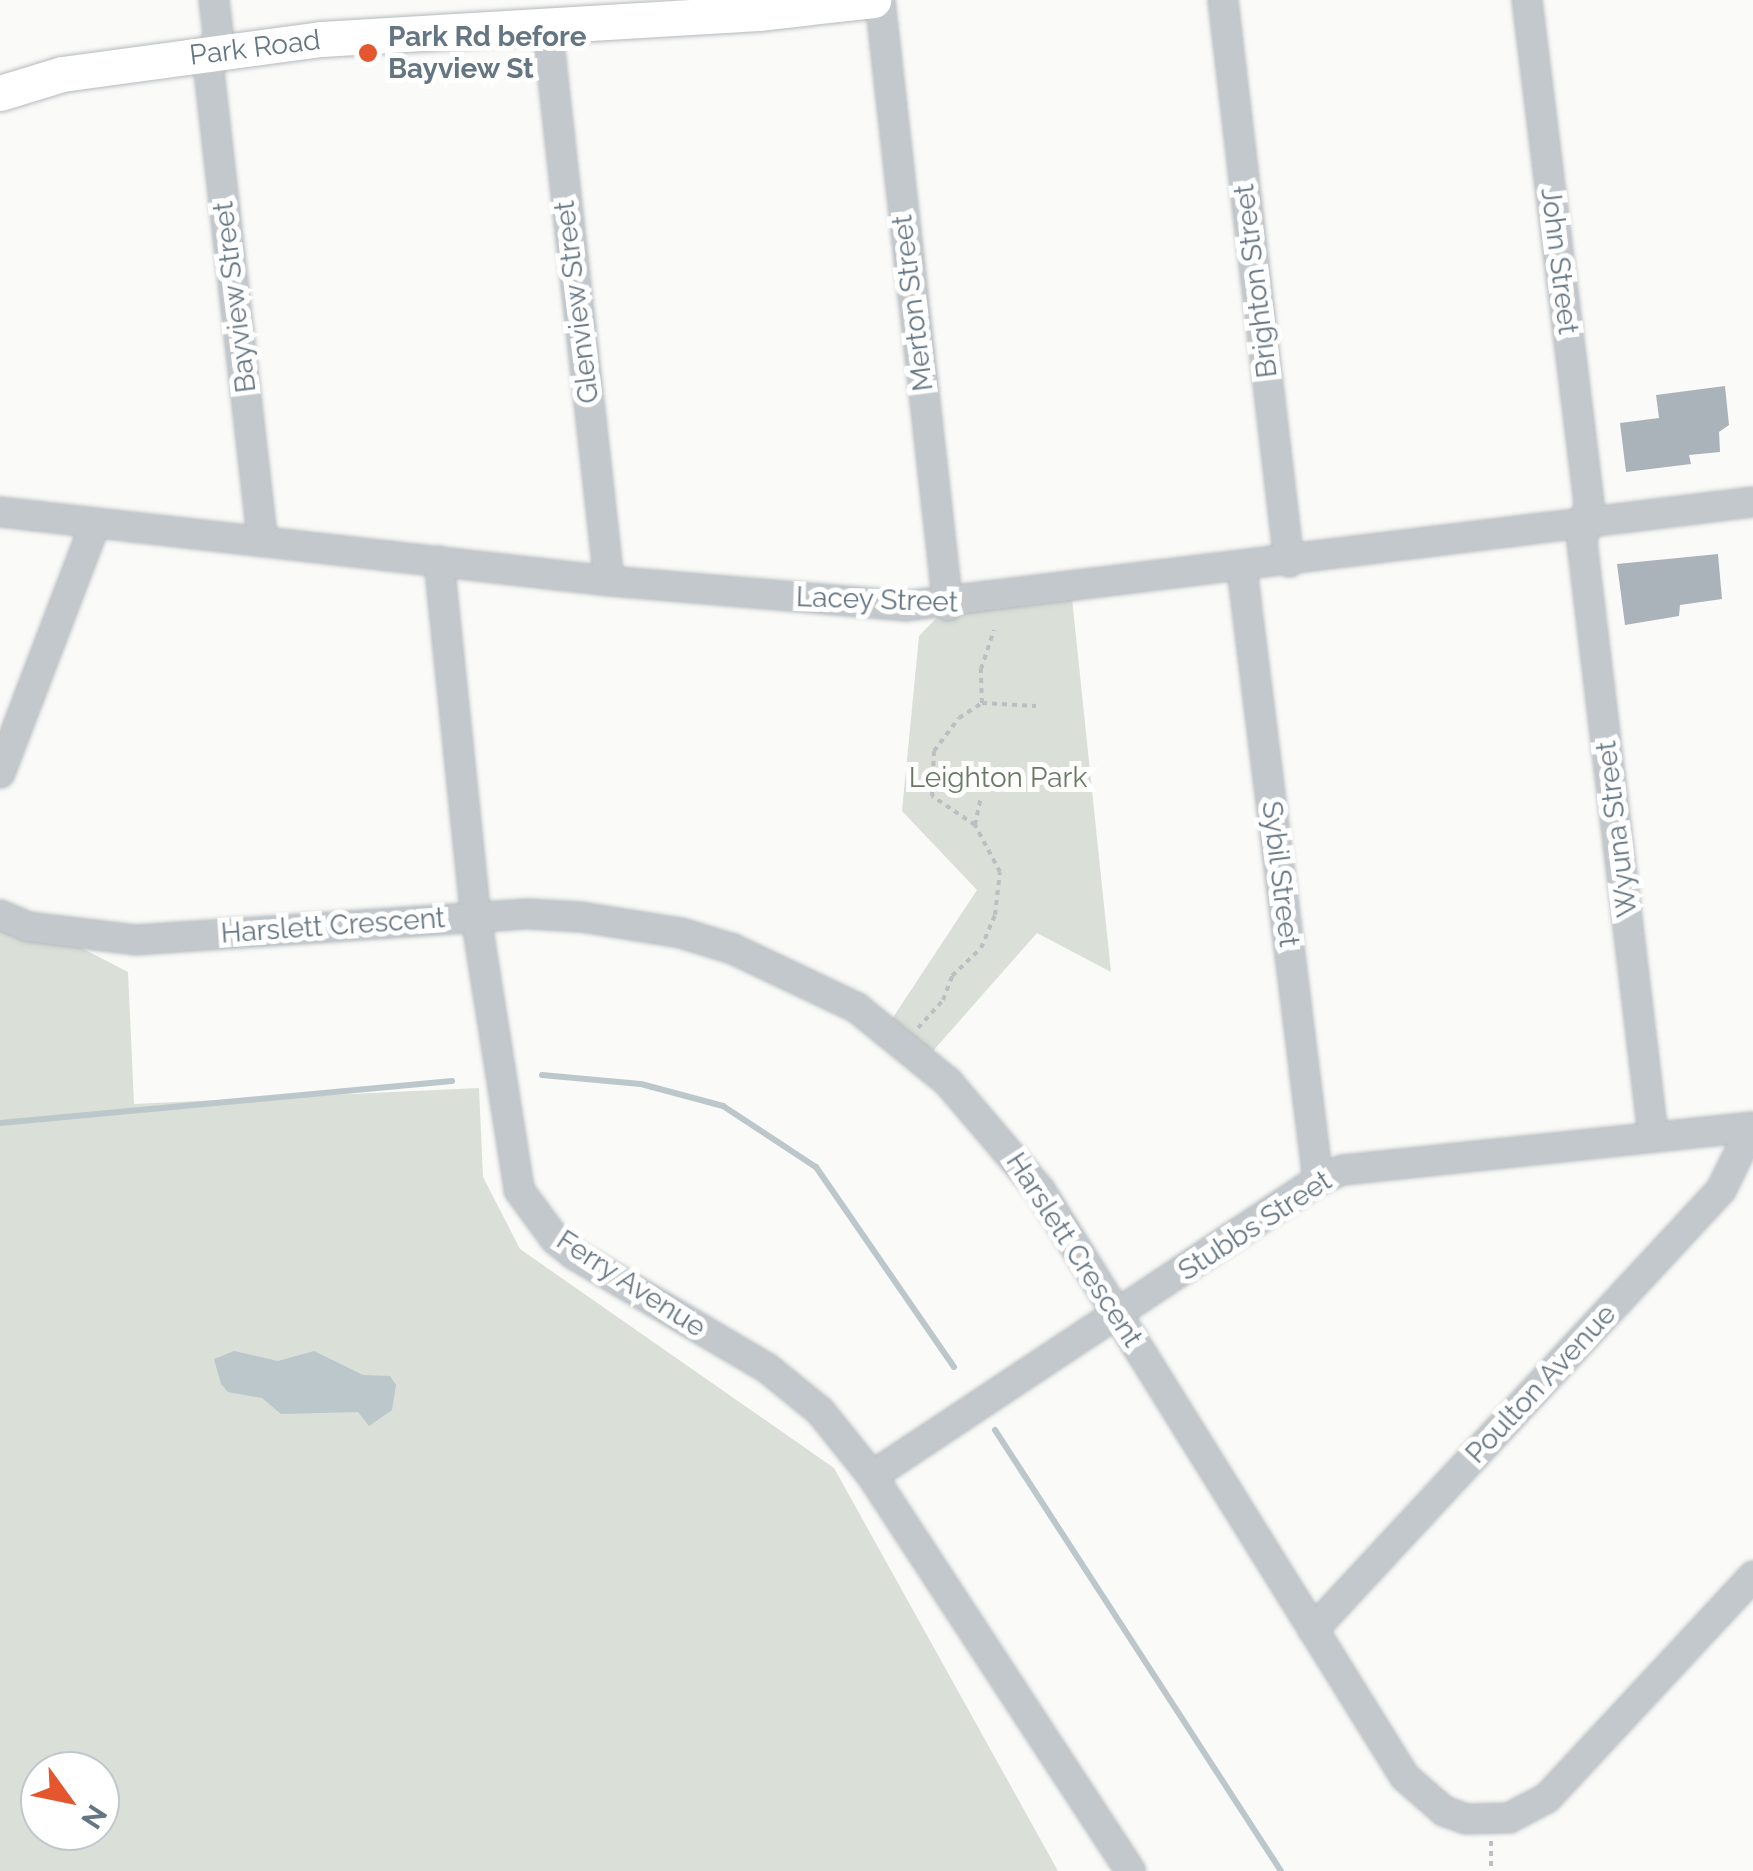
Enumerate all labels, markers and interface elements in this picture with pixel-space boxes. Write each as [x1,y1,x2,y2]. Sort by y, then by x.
place label: Park Rd before Bayview St [388,20,586,86]
street label: Park Road [188,23,322,73]
marker: Park Rd before Bayview St [357,42,379,64]
street label: Brighton Street [1227,182,1285,380]
street label: John Street [1533,186,1585,336]
street label: Glenview Street [548,198,606,406]
street label: Bayview Street [207,199,263,395]
street label: Merton Street [886,213,940,393]
street label: Lacey Street [795,580,959,620]
street label: Wyuna Street [1590,739,1644,919]
park label: Leighton Park [909,761,1087,795]
street label: Sybil Street [1254,799,1306,949]
street label: Harslett Crescent [220,901,446,951]
street label: Harslett Crescent [999,1147,1149,1353]
street label: Stubbs Street [1172,1164,1338,1288]
street label: Ferry Avenue [550,1223,712,1345]
street label: Poulton Avenue [1459,1297,1623,1471]
north arrow [20,1751,120,1851]
text: N [74,1799,114,1834]

